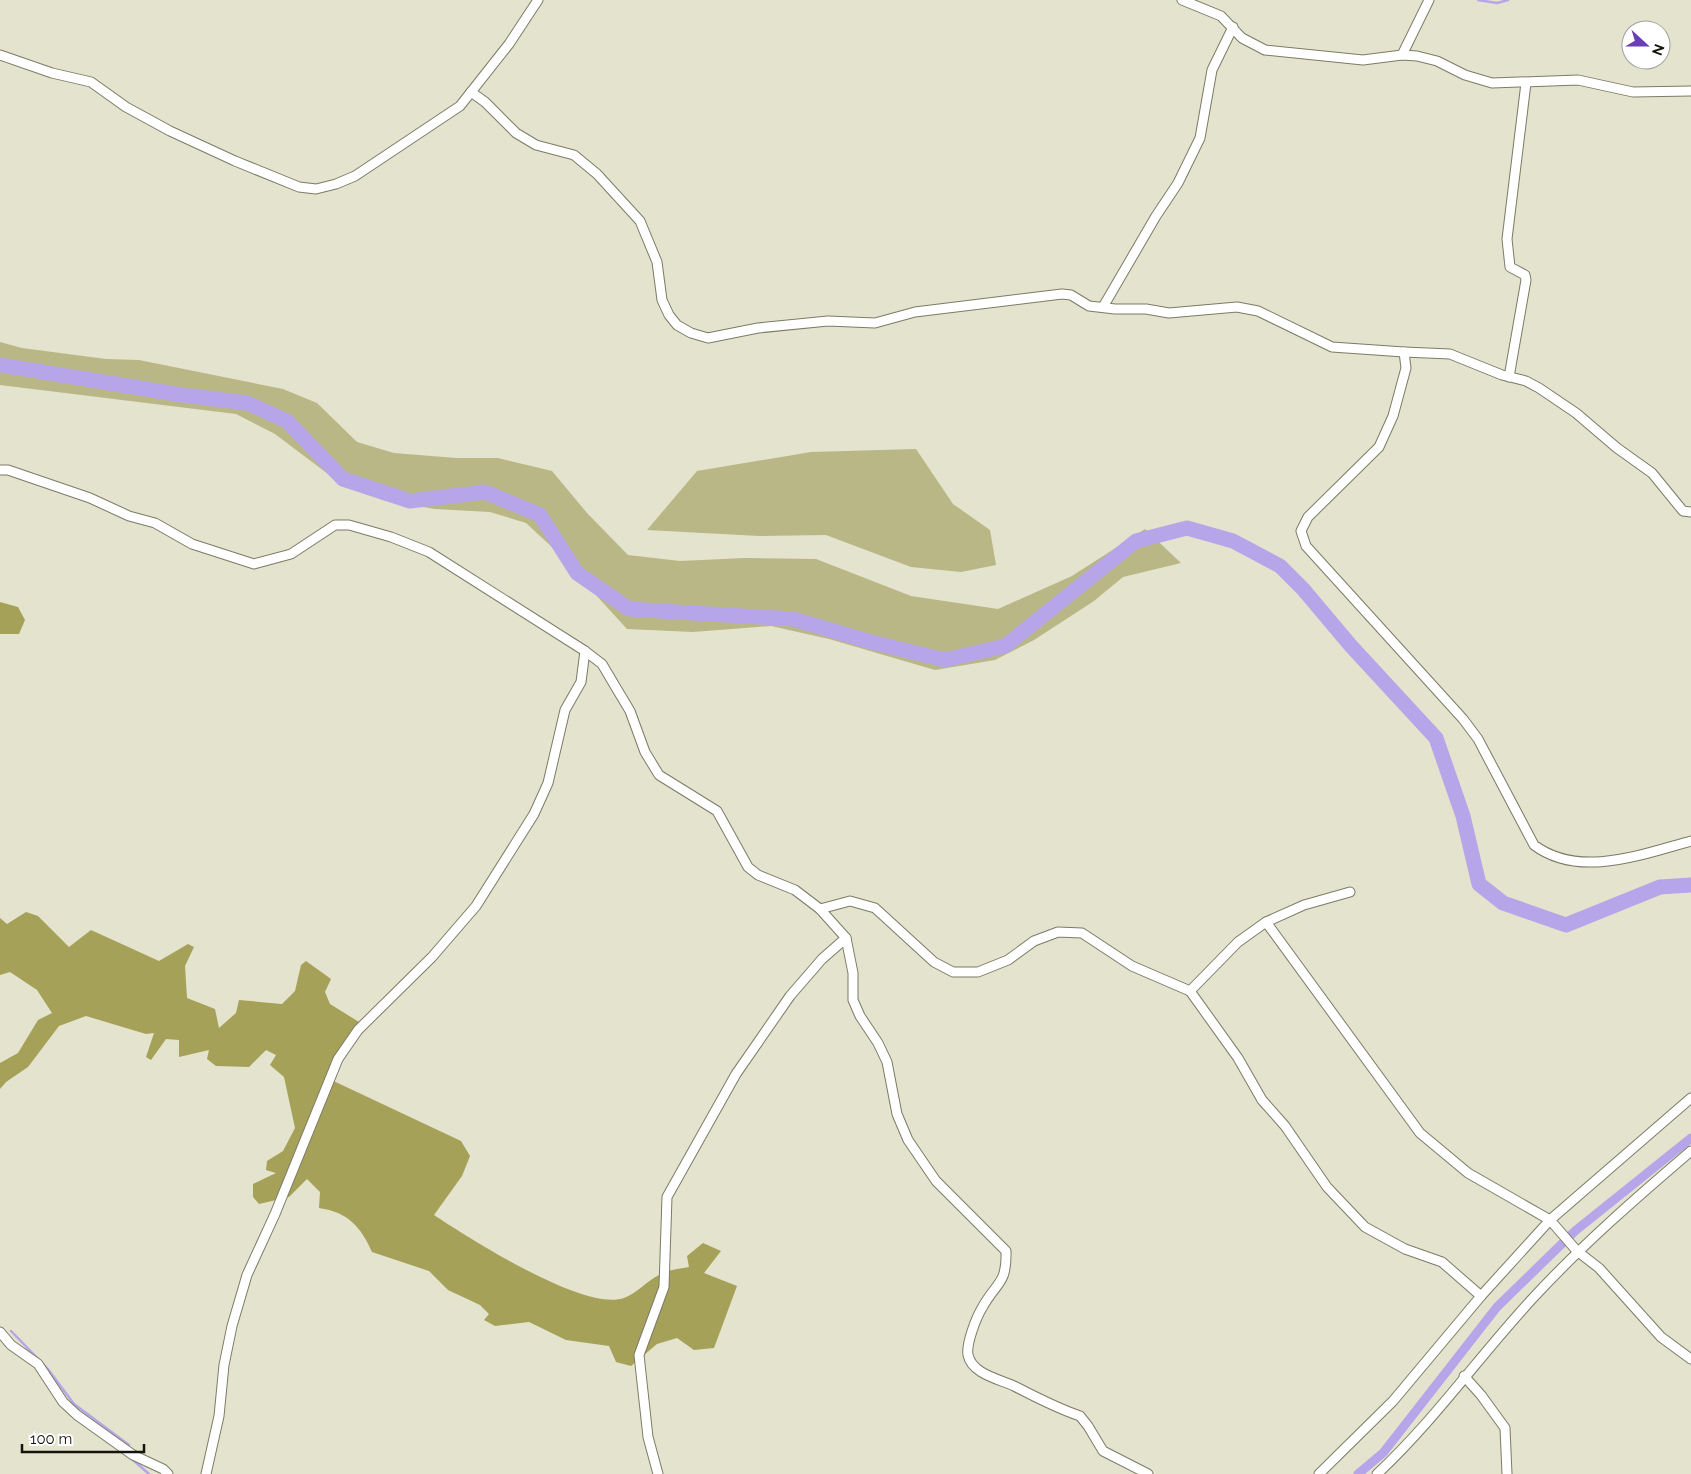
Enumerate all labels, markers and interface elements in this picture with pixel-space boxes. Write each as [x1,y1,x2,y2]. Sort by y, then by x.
north arrow [1621,20,1671,70]
text: N [1649,42,1668,58]
scale bar [22,1422,145,1454]
text: 100 m [30,1430,72,1448]

